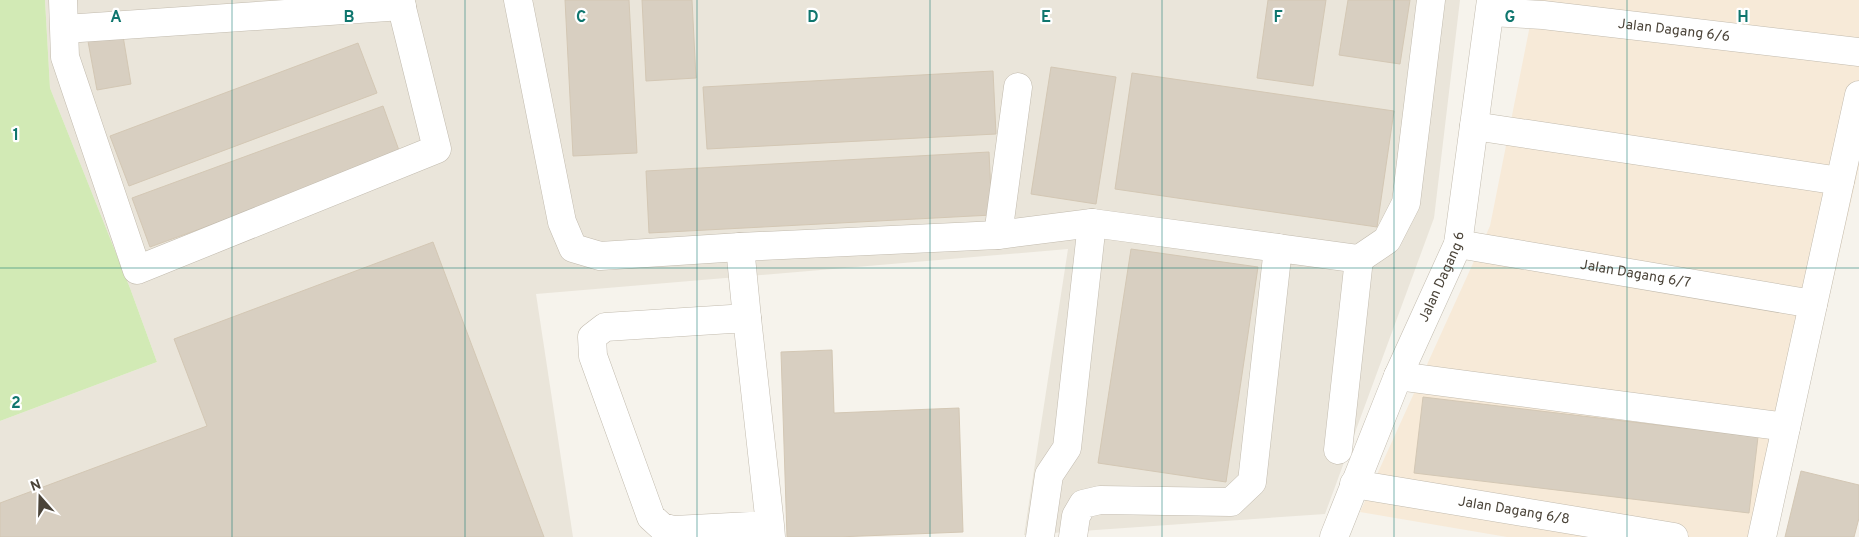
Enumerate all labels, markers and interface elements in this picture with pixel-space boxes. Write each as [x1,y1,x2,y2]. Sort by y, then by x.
text: A [110,8,122,28]
text: B [343,8,355,28]
text: C [576,8,586,28]
text: D [807,8,819,28]
text: E [1041,8,1051,28]
text: F [1273,8,1283,28]
text: G [1505,8,1515,28]
text: H [1737,8,1749,28]
street label: Jalan Dagang 6/6 [1617,15,1731,45]
text: 1 [13,126,19,146]
street label: Jalan Dagang 6 [1415,230,1468,325]
street label: Jalan Dagang 6/7 [1579,256,1692,292]
text: 2 [11,394,21,414]
north arrow [15,472,65,522]
text: N [28,476,44,496]
street label: Jalan Dagang 6/8 [1457,493,1571,528]

